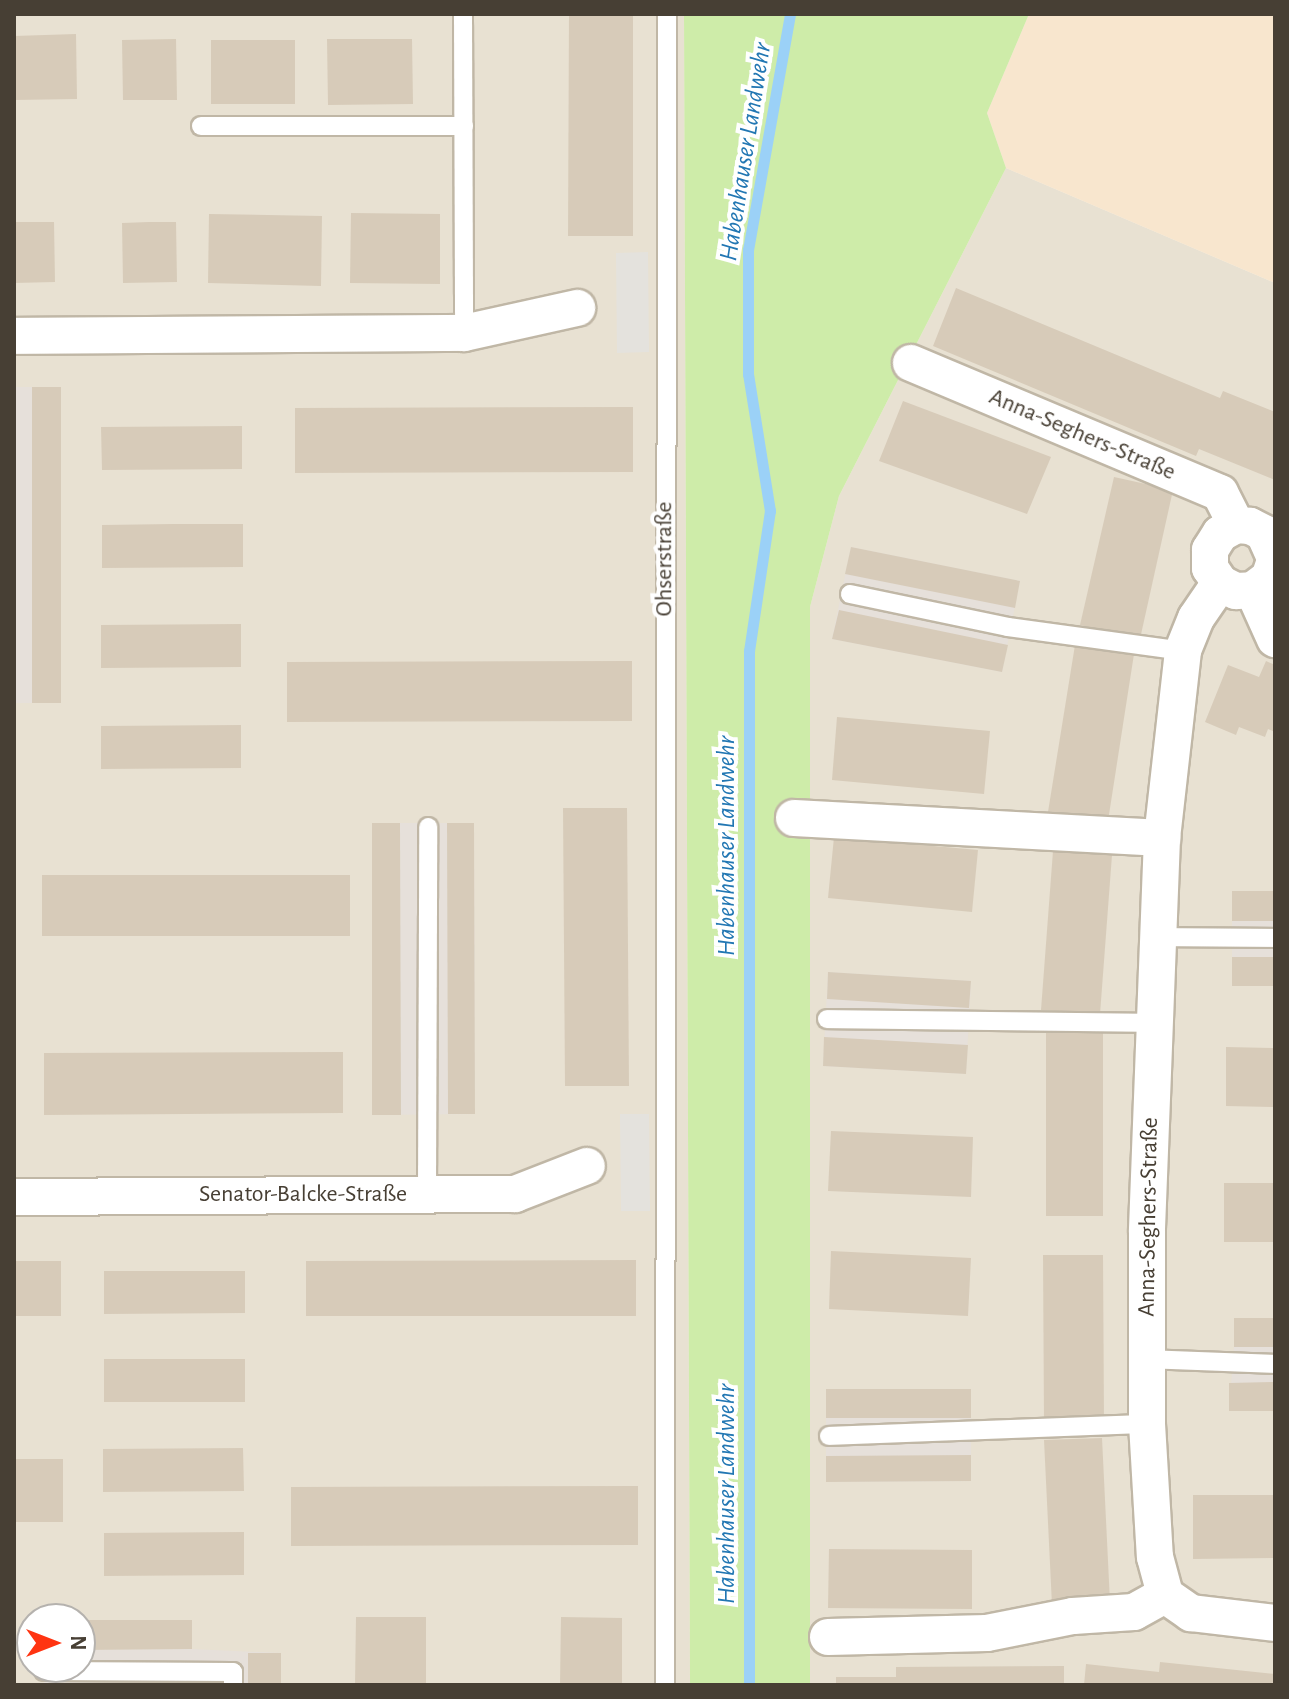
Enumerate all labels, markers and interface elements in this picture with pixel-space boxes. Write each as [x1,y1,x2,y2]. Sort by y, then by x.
water label: Habenhauser Landwehr [713,41,779,263]
street label: Anna-Seghers-Straße [985,383,1179,487]
street label: Ohserstraße [651,502,679,616]
water label: Habenhauser Landwehr [711,736,743,956]
street label: Anna-Seghers-Straße [1133,1117,1165,1317]
street label: Senator-Balcke-Straße [199,1181,407,1209]
water label: Habenhauser Landwehr [711,1384,743,1604]
north arrow [16,1603,96,1683]
text: N [67,1635,89,1651]

